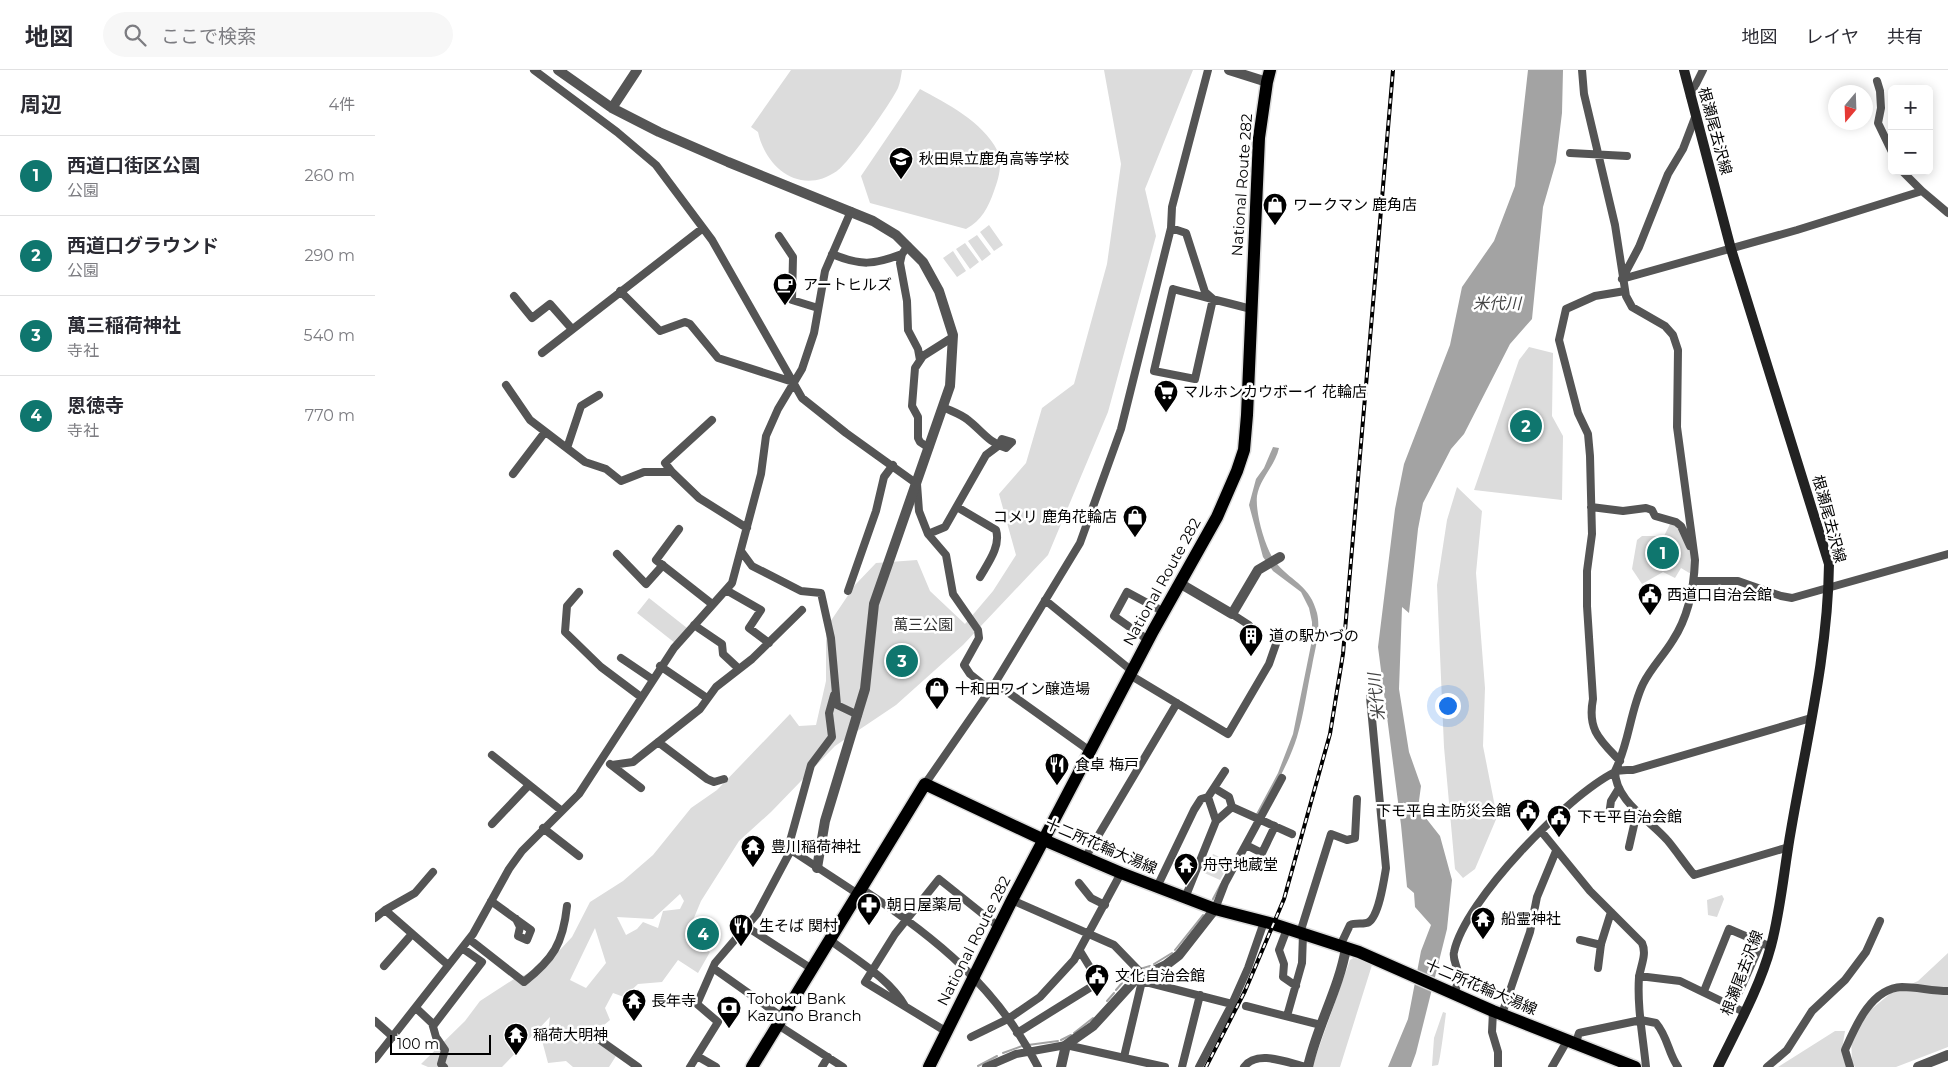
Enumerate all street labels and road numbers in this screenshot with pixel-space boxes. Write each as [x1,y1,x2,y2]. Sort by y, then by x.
street label: 根瀬尾去沢線 [1695,85,1736,177]
street label: National Route 282 [1227,113,1256,257]
street label: 根瀬尾去沢線 [1809,473,1850,565]
street label: National Route 282 [1119,514,1205,649]
street label: 十二所花輪大湯線 [1042,813,1160,878]
street label: National Route 282 [933,873,1015,1009]
street label: 根瀬尾去沢線 [1717,927,1767,1018]
street label: 十二所花輪大湯線 [1422,954,1540,1019]

